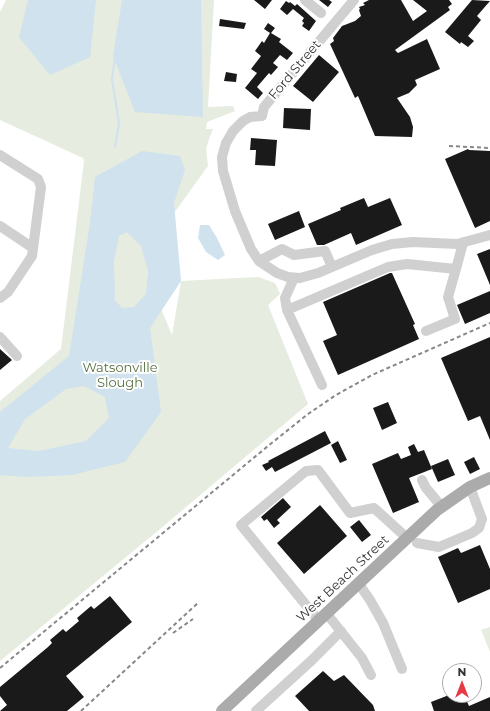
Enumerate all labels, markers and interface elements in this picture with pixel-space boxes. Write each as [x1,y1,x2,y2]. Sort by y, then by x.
street label: Ford Street [266,37,324,103]
park label: Watsonville Slough [82,360,158,391]
street label: West Beach Street [294,532,392,626]
north arrow [442,663,482,703]
text: N [458,665,466,679]

